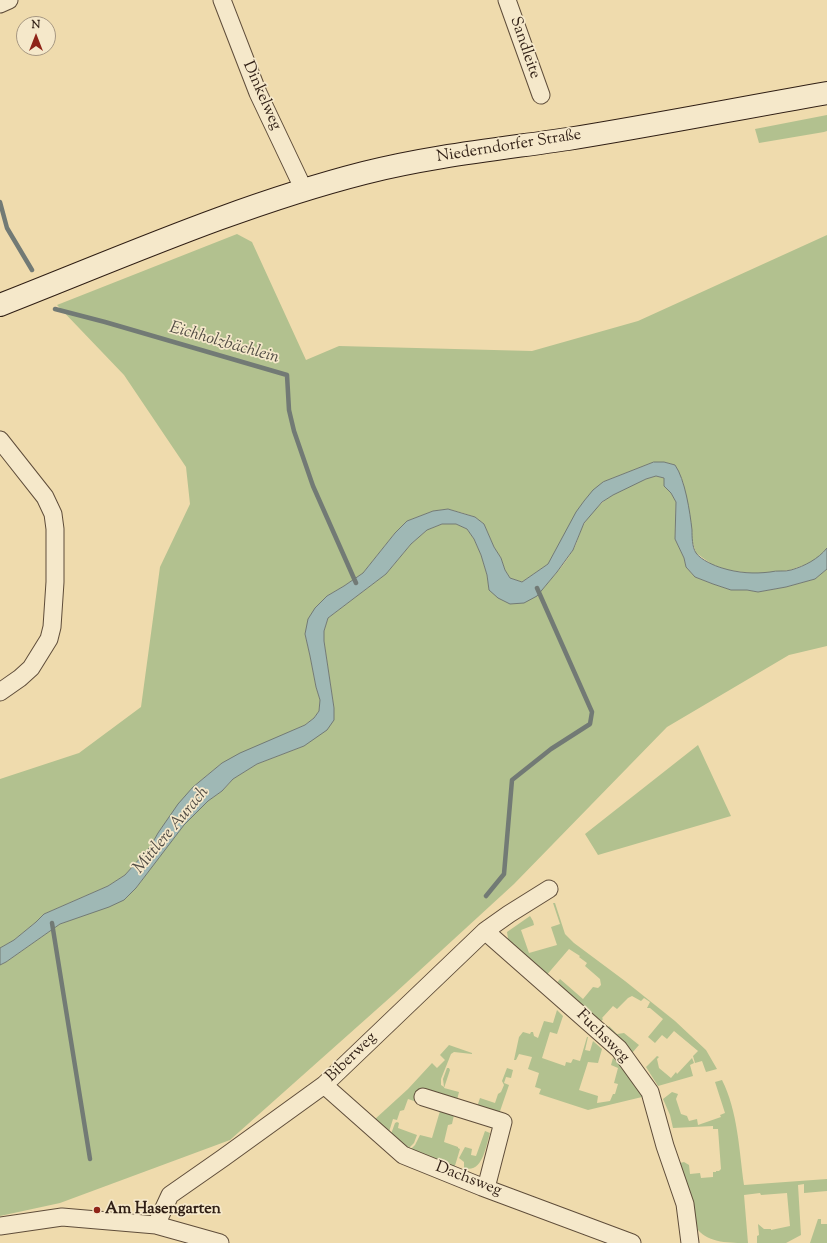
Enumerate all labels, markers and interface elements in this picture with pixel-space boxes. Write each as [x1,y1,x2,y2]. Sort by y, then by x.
street label: Sandleite [504,14,544,82]
north arrow [16,16,56,56]
text: N [32,17,40,33]
street label: Dinkelweg [237,59,285,133]
street label: Niederndorfer Straße [435,126,583,168]
water label: Eichholzbächlein [167,319,281,369]
water label: Mittlere Aurach [130,783,214,879]
street label: Fuchsweg [571,1006,633,1068]
street label: Biberweg [323,1029,381,1087]
street label: Dachsweg [432,1159,504,1201]
place label: Am Hasengarten [105,1200,221,1220]
marker: Am Hasengarten [92,1205,102,1215]

